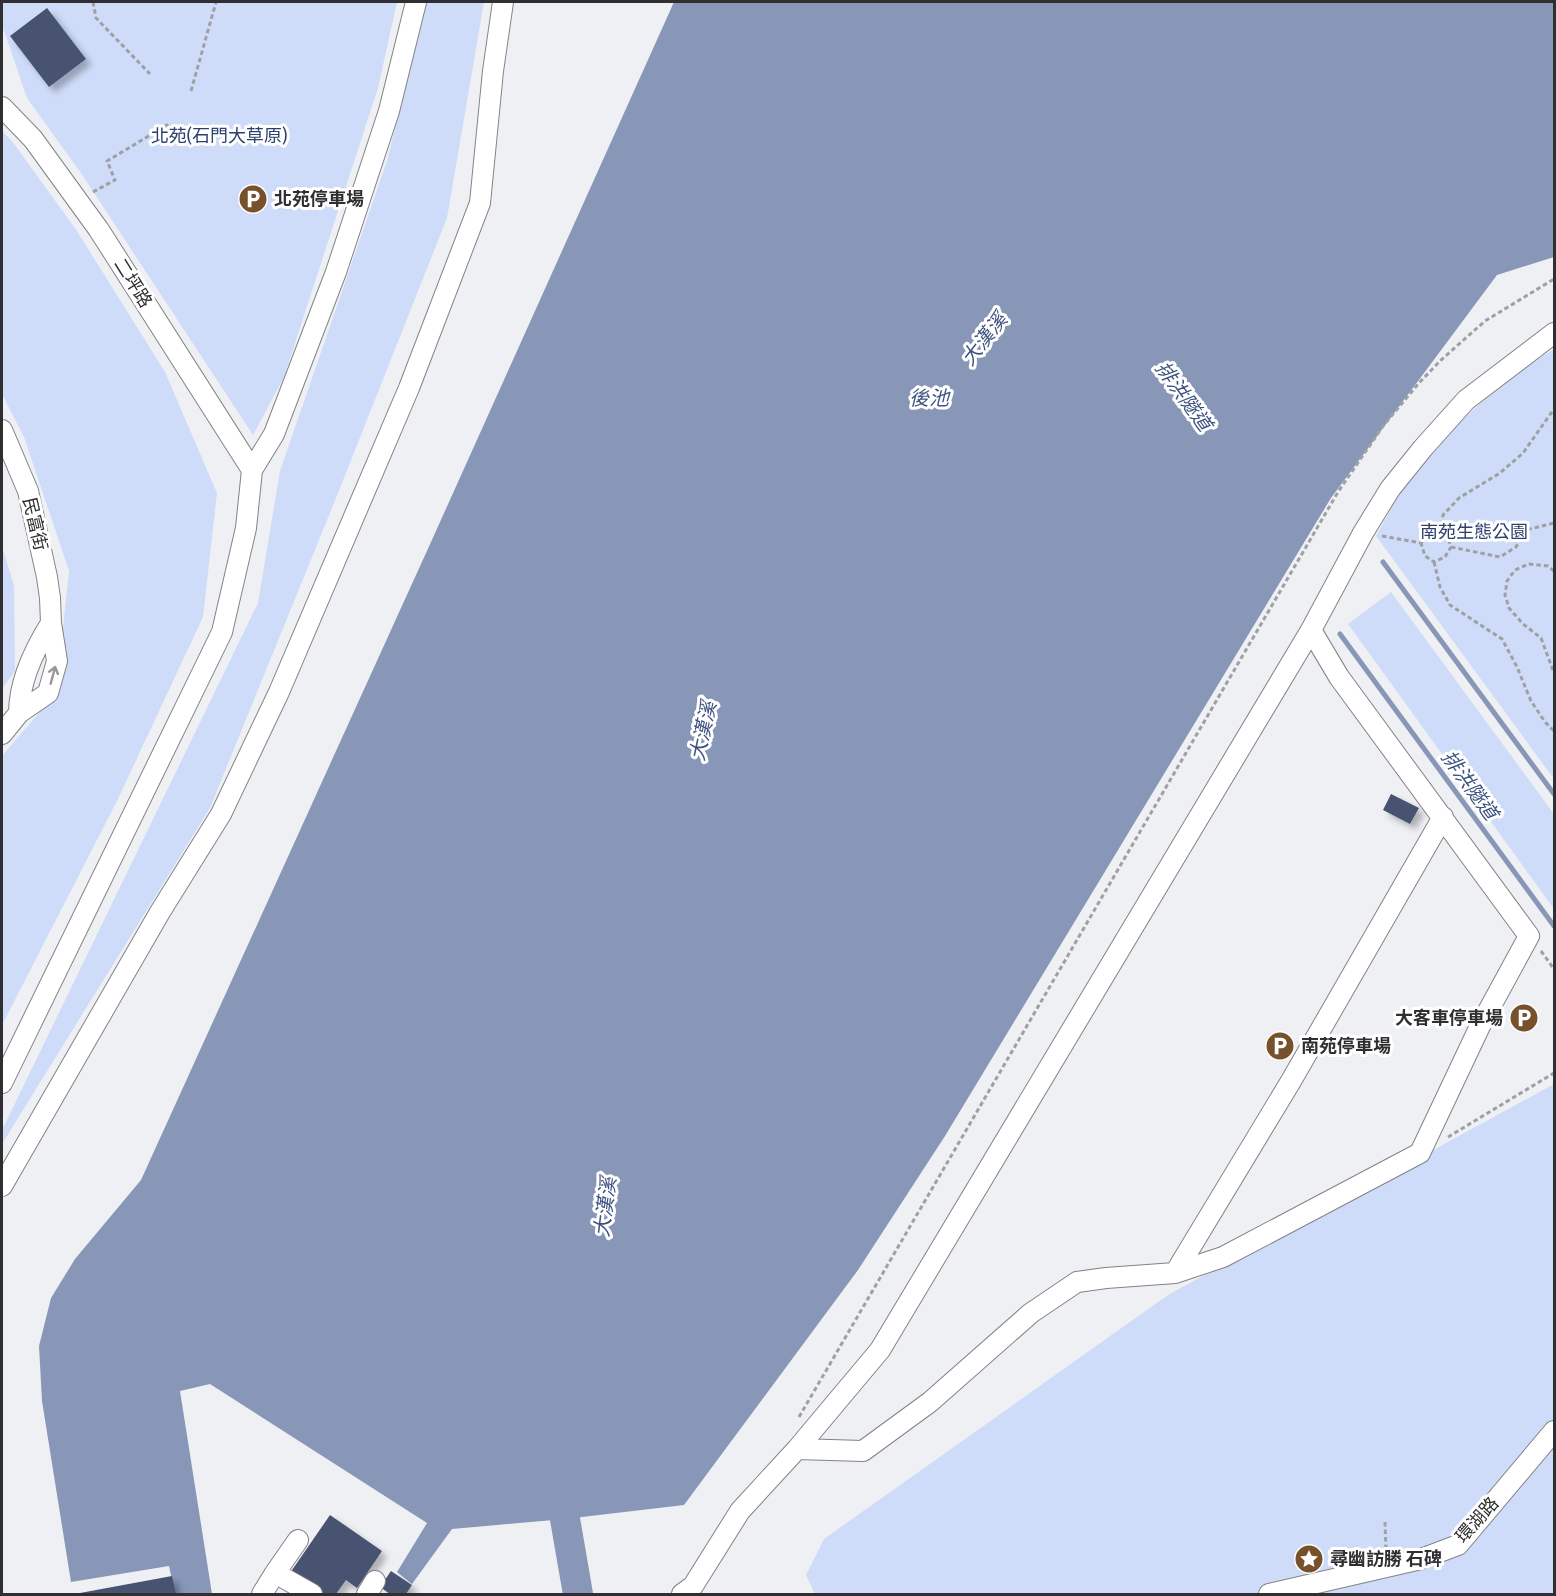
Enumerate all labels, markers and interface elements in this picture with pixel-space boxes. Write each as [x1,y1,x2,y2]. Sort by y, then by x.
park label: 北苑(石門大草原) [151,125,287,147]
parking icon: 北苑停車場 [237,183,269,215]
place label: 北苑停車場 [274,188,364,210]
street label: 二坪路 [109,254,157,312]
water label: 大漢溪 [956,306,1014,370]
water label: 排洪隧道 [1151,357,1219,438]
water label: 後池 [909,386,951,410]
street label: 民富街 [18,495,52,553]
park label: 南苑生態公園 [1420,521,1528,543]
one-way arrow [48,666,59,685]
water label: 大漢溪 [685,696,722,763]
water label: 排洪隧道 [1437,746,1505,827]
parking icon: 大客車停車場 [1508,1002,1540,1034]
place label: 大客車停車場 [1395,1007,1503,1029]
parking icon: 南苑停車場 [1264,1030,1296,1062]
place label: 南苑停車場 [1301,1035,1391,1057]
water label: 大漢溪 [589,1173,621,1238]
street label: 環湖路 [1451,1493,1503,1547]
place icon: 尋幽訪勝 石碑 [1293,1543,1325,1575]
place label: 尋幽訪勝 石碑 [1330,1548,1442,1570]

